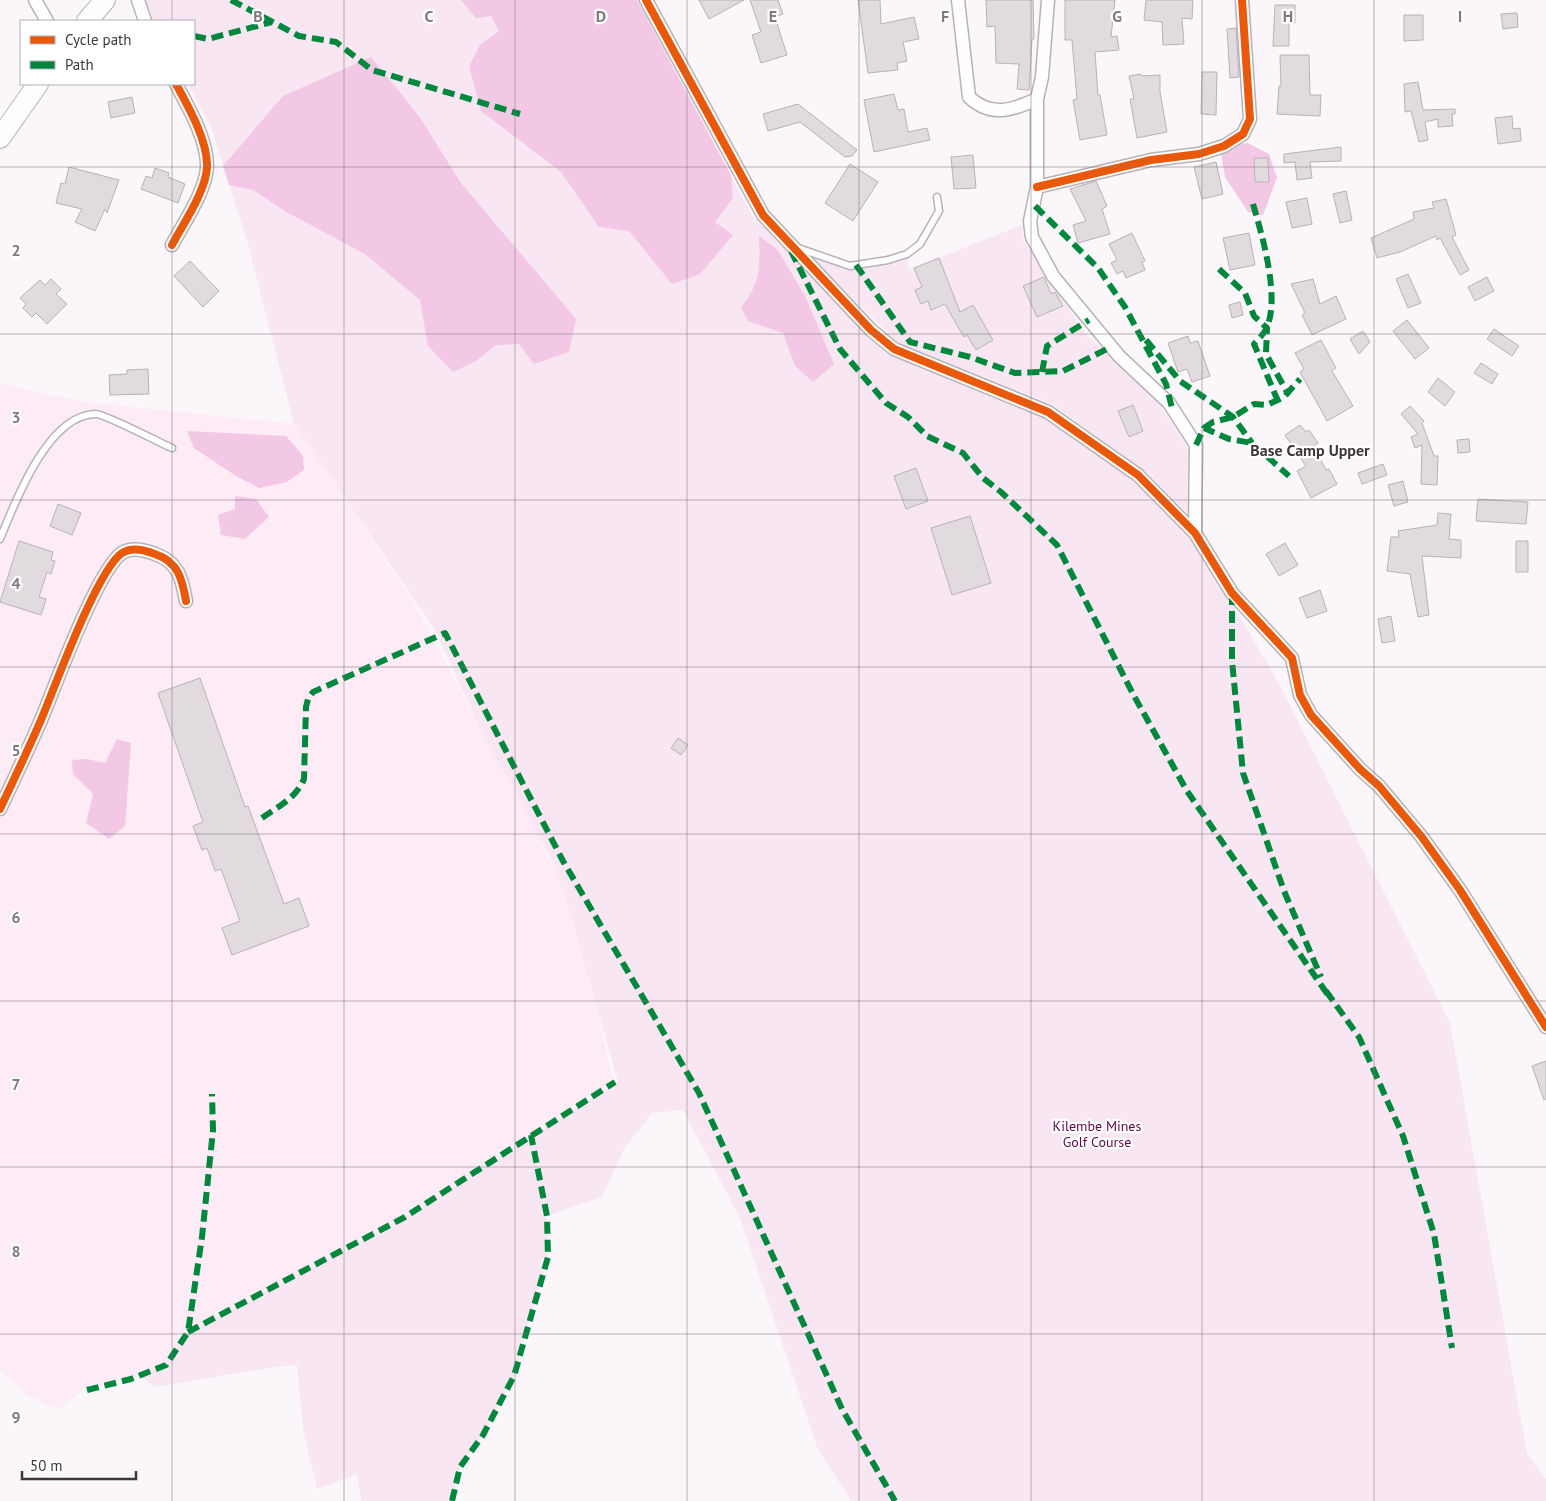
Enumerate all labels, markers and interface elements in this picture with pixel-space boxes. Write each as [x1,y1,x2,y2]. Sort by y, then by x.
text: B [253,6,263,26]
text: C [425,6,434,26]
text: D [596,6,606,26]
text: E [769,6,777,26]
text: F [941,6,949,26]
text: G [1112,6,1122,26]
text: H [1283,6,1293,26]
text: I [1458,6,1462,26]
legend [20,20,195,85]
text: Cycle path [65,30,131,49]
text: Path [65,55,94,74]
text: 2 [11,240,21,260]
text: 3 [11,407,21,427]
district label: Base Camp Upper [1250,440,1370,460]
text: 4 [11,573,21,593]
text: 5 [11,740,21,760]
text: 6 [11,907,21,927]
text: 7 [11,1074,21,1094]
park label: Kilembe Mines Golf Course [1053,1117,1141,1151]
text: 8 [11,1241,21,1261]
text: 9 [11,1407,21,1427]
scale bar [22,1448,136,1480]
text: 50 m [30,1456,63,1475]

